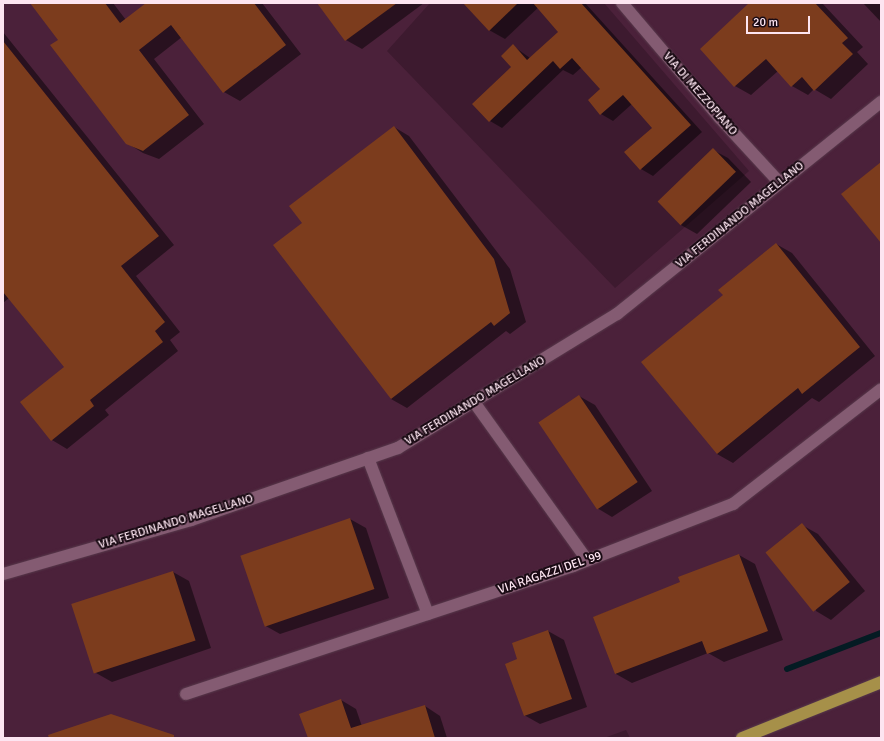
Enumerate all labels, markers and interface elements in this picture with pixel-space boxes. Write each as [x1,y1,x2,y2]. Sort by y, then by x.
scale bar [748,8,812,34]
text: 20 m [753,15,778,30]
street label: VIA DI MEZZOPIANO [660,49,740,139]
street label: VIA FERDINANDO MAGELLANO [673,159,807,271]
street label: VIA FERDINANDO MAGELLANO [402,353,548,449]
street label: VIA FERDINANDO MAGELLANO [97,492,255,552]
street label: VIA RAGAZZI DEL '99 [496,549,604,597]

